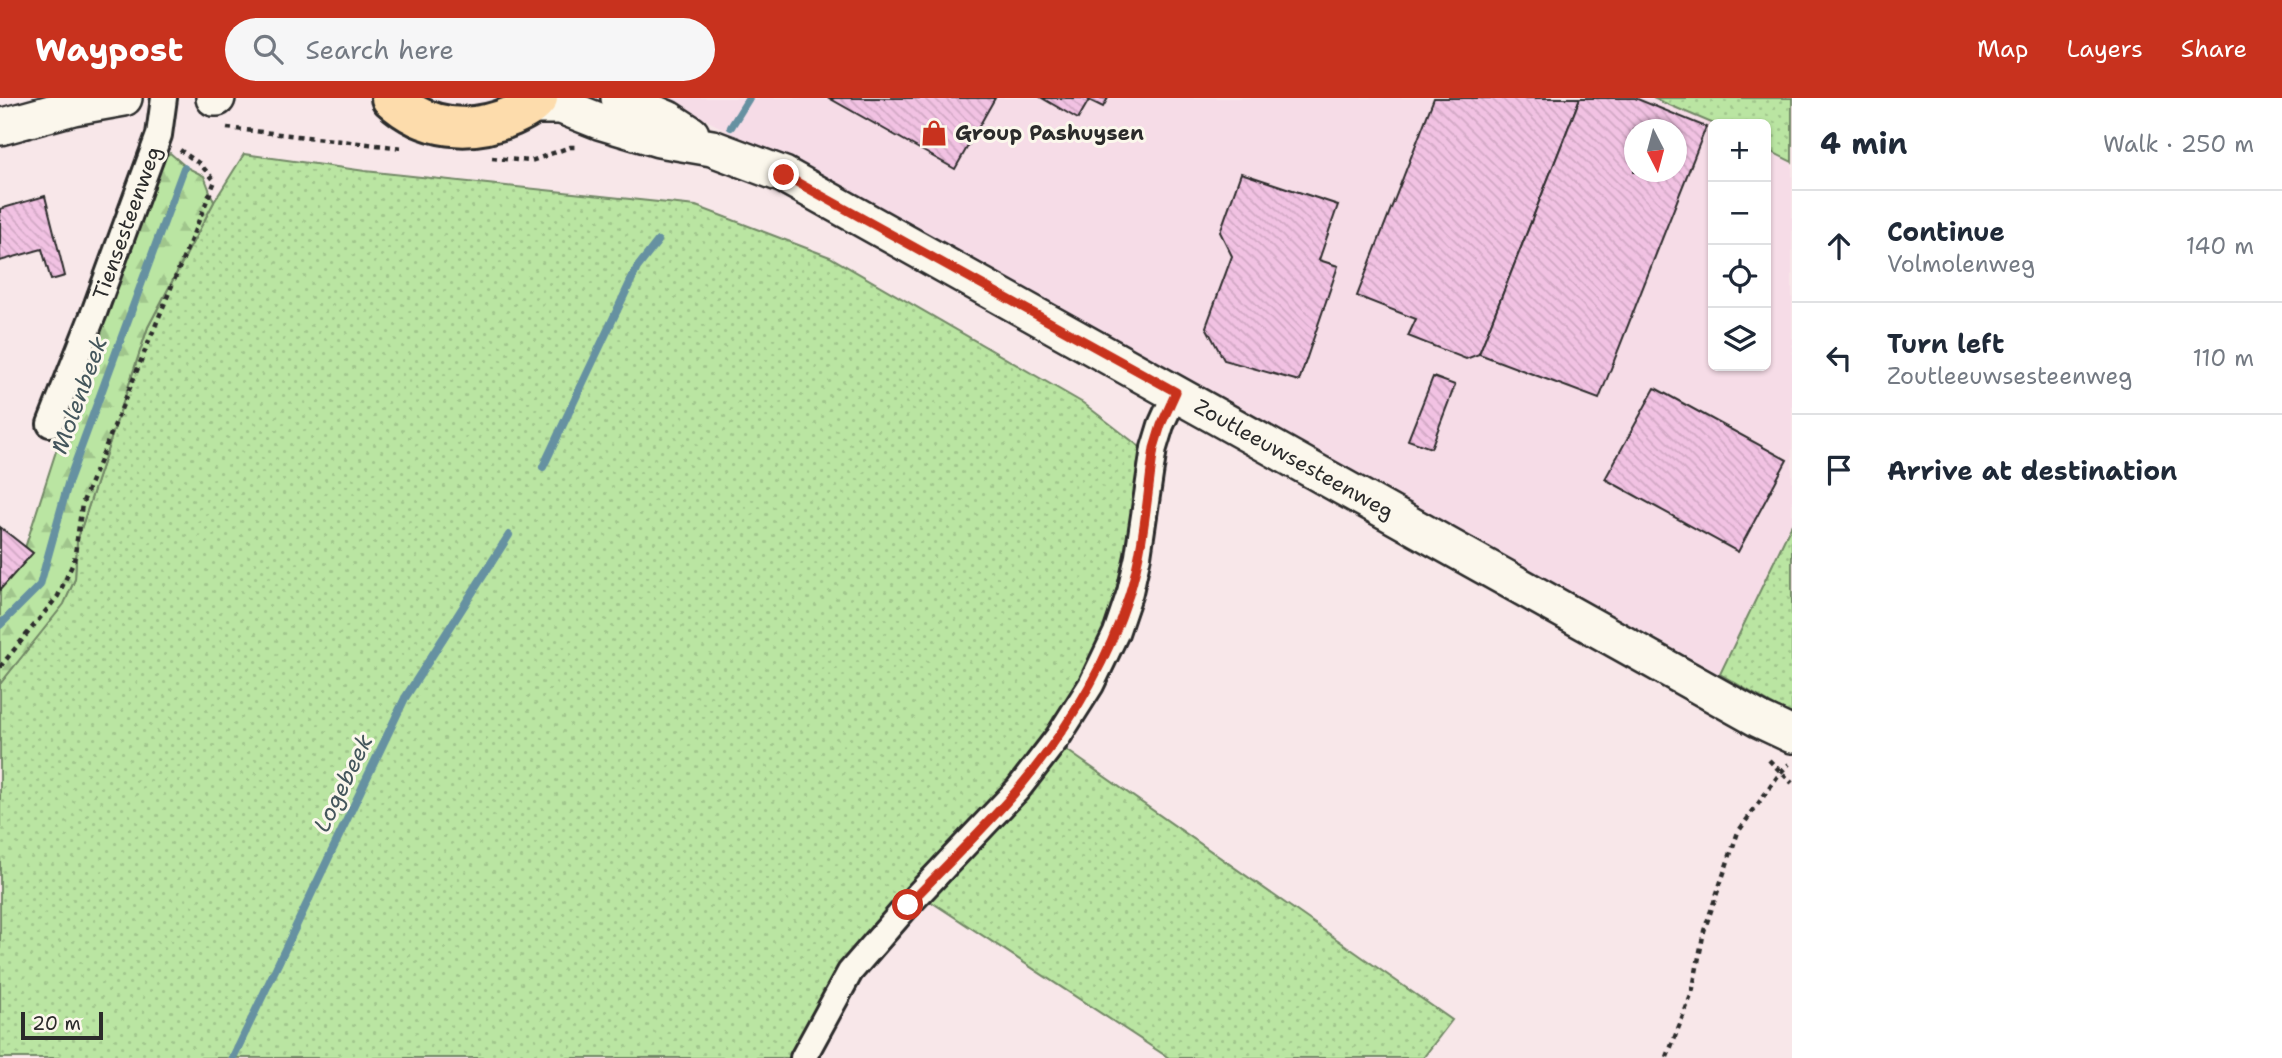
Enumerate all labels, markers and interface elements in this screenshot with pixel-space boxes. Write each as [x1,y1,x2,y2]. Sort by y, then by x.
search box [225,18,715,81]
text: Waypost [35,27,183,72]
icon: search [249,30,287,68]
text: Search here [305,32,454,67]
text: Map [1977,33,2028,65]
text: Layers [2066,33,2143,65]
text: Share [2181,33,2247,65]
shop icon: Group Pashuysen [919,118,949,148]
place label: Group Pashuysen [955,119,1144,147]
north arrow [1624,119,1687,182]
map controls [1708,119,1771,371]
button: + [1708,119,1771,182]
text: 4 min [1820,123,1907,164]
text: Walk · 250 m [2103,129,2254,159]
street label: Tiensesteenweg [86,142,168,304]
route end [768,159,799,190]
button: − [1708,182,1771,245]
text: Continue [1887,214,2005,249]
icon: ahead [1820,227,1858,265]
text: 140 m [2186,231,2254,261]
button: locate [1708,245,1771,308]
text: Volmolenweg [1887,249,2035,279]
button: layers [1708,308,1771,371]
text: Turn left [1887,326,2004,361]
water label: Molenbeek [44,332,114,458]
icon: left [1820,339,1858,377]
text: 110 m [2192,343,2254,373]
text: Zoutleeuwsesteenweg [1887,361,2132,391]
street label: Zoutleeuwsesteenweg [1189,392,1399,526]
icon: arrive [1820,451,1858,489]
text: Arrive at destination [1887,453,2177,488]
water label: Logebeek [306,729,380,837]
route start [892,889,923,920]
scale bar [21,1009,103,1041]
text: 20 m [32,1011,81,1036]

